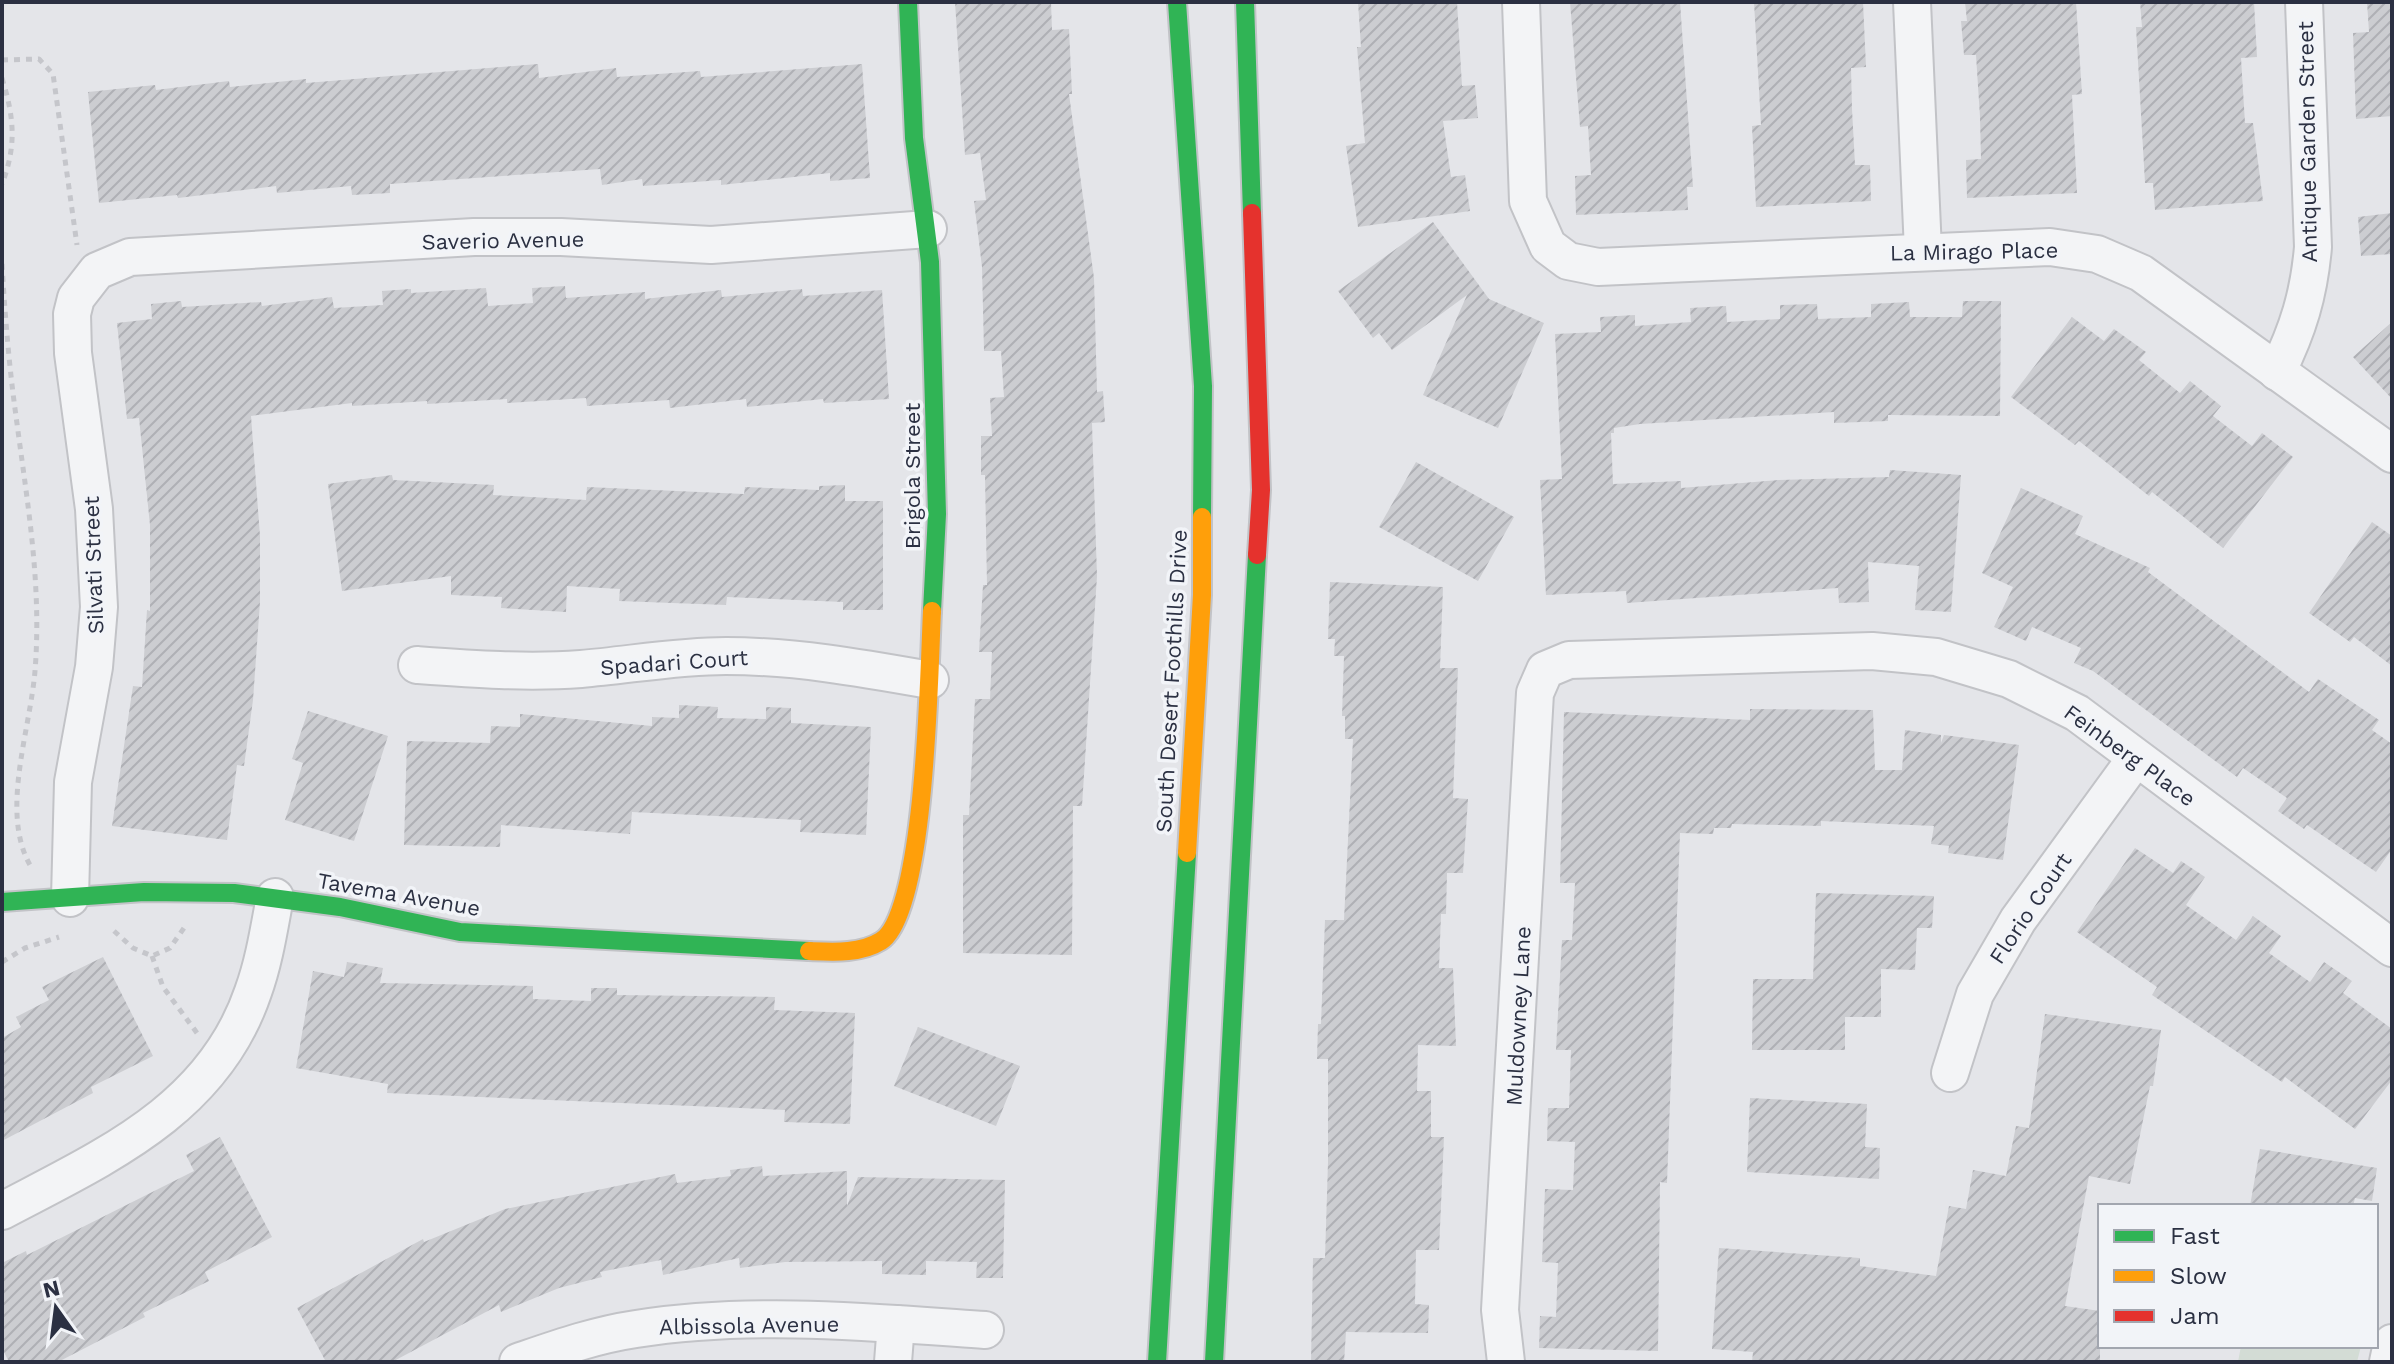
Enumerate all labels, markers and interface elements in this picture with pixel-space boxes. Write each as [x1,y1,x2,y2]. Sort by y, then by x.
street label: Antique Garden Street [2293,21,2322,263]
street label: Saverio Avenue [422,227,584,254]
street label: La Mirago Place [1890,238,2058,265]
street label: Brigola Street [900,403,925,549]
street label: Silvati Street [79,496,108,634]
street label: South Desert Foothills Drive [1151,529,1192,833]
street label: Spadari Court [599,645,749,680]
street label: Feinberg Place [2059,699,2200,811]
street label: Florio Court [1984,848,2077,968]
street label: Tavema Avenue [316,868,482,921]
street label: Muldowney Lane [1501,926,1536,1107]
legend [2098,1204,2378,1348]
text: Fast [2170,1222,2220,1250]
text: Slow [2170,1262,2227,1290]
north arrow [16,1268,96,1348]
text: N [40,1275,62,1303]
text: Jam [2170,1302,2220,1330]
street label: Albissola Avenue [659,1311,839,1340]

